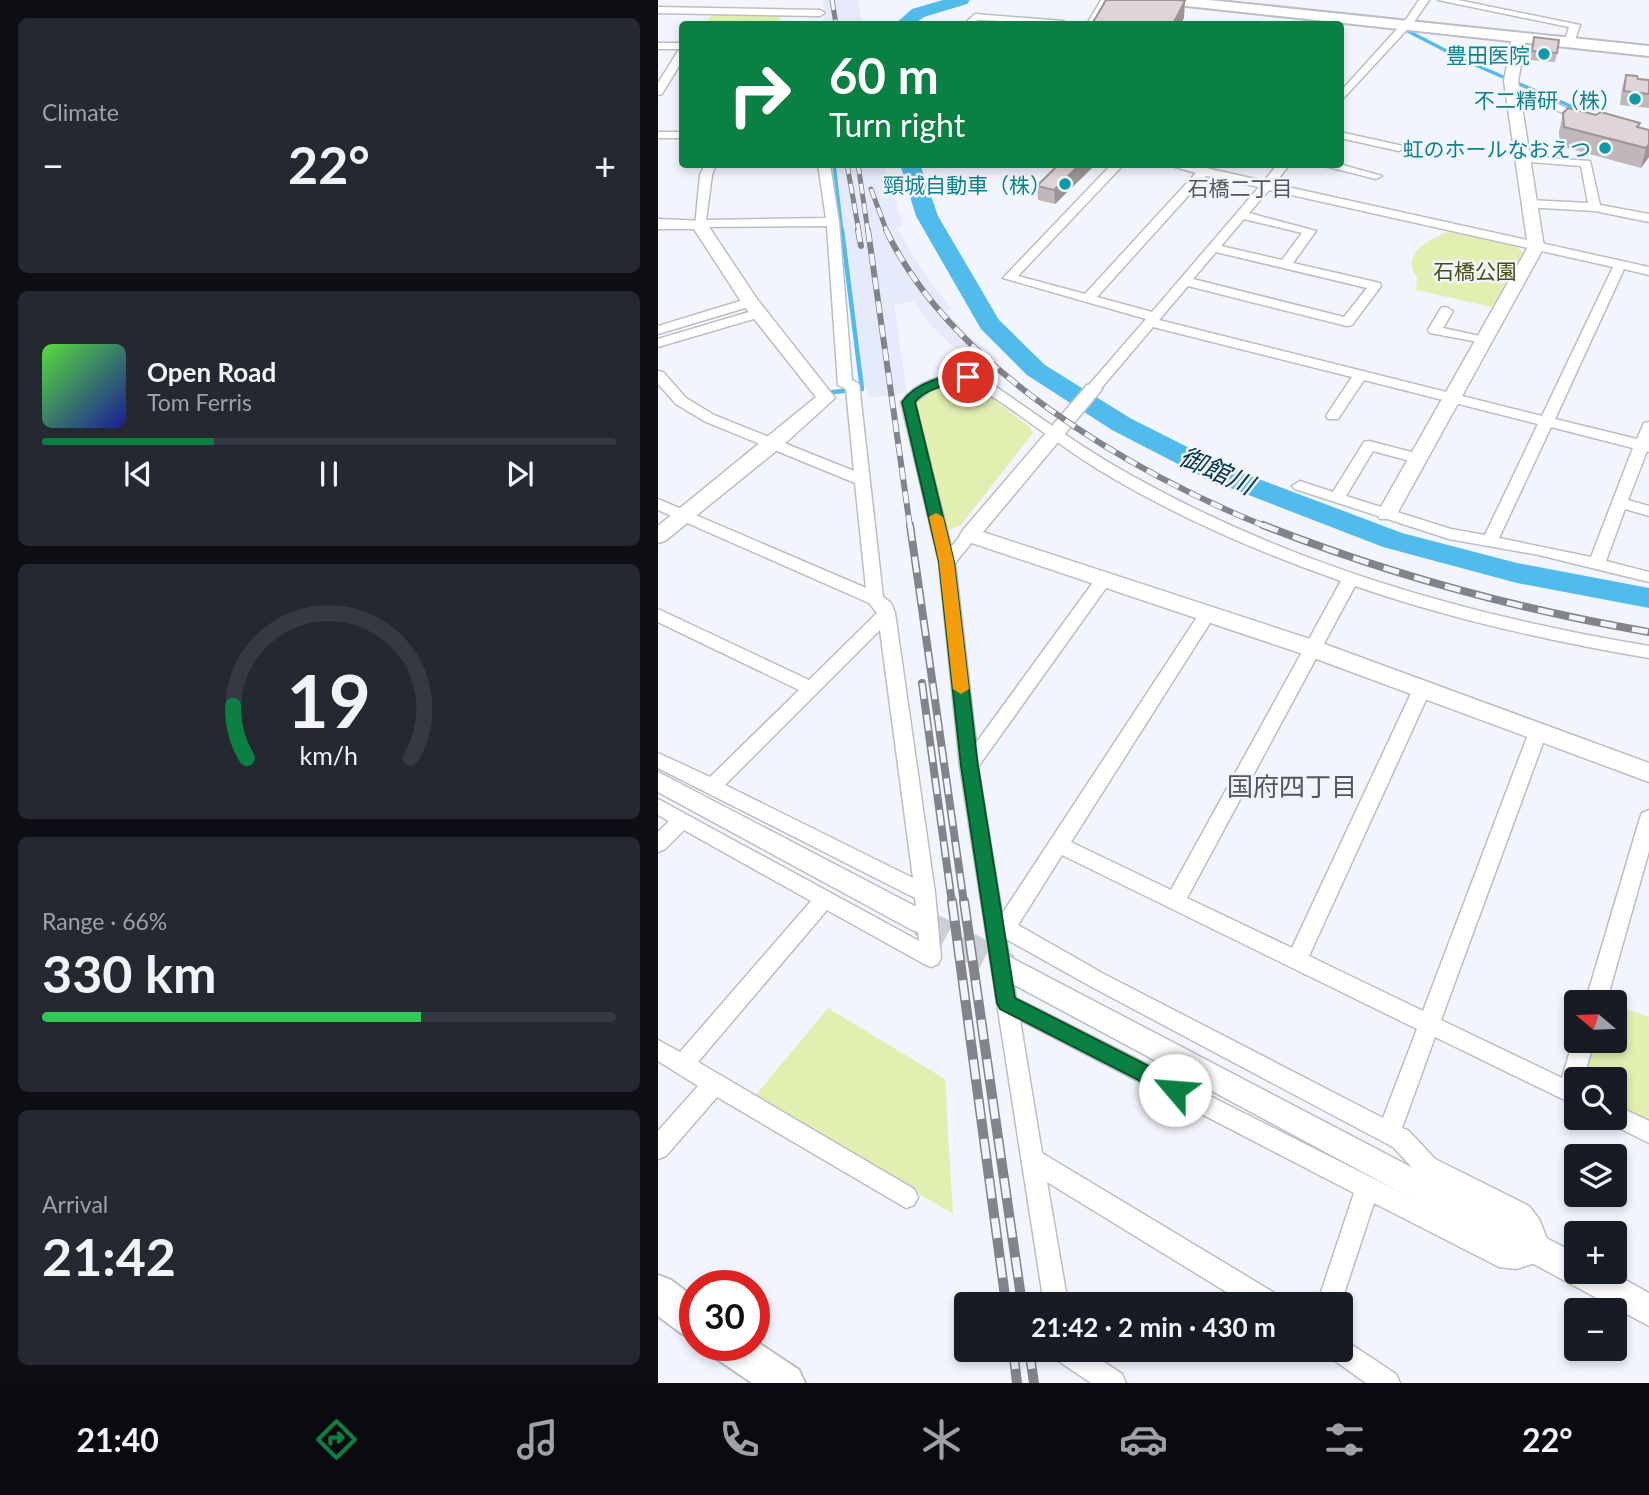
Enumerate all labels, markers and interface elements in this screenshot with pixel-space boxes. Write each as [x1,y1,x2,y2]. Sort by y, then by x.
place label: 豊田医院 [1446,42,1530,67]
text: 60 m [829,46,939,104]
marker: 豊田医院 [1536,46,1552,62]
icon: right [714,49,805,140]
place label: 不二精研（株） [1474,87,1621,112]
marker: 不二精研（株） [1627,91,1643,107]
text: Climate [42,98,119,126]
text: Turn right [829,105,965,144]
text: 22° [288,133,370,195]
place label: 虹のホールなおえつ [1403,136,1591,161]
marker: 虹のホールなおえつ [1597,140,1613,156]
text: − [42,142,64,188]
text: + [594,142,616,188]
place label: 頸城自動車（株） [883,172,1051,197]
district label: 石橋二丁目 [1188,175,1293,200]
marker: 頸城自動車（株） [1057,176,1073,192]
park label: 石橋公園 [1433,258,1517,283]
pin [938,347,998,407]
text: Open Road [147,356,276,388]
icon: arrive [949,358,987,396]
text: Tom Ferris [147,388,252,416]
water label: 御館川 [1175,440,1262,502]
icon: previous [119,455,157,493]
icon: pause [310,455,348,493]
icon: next [501,455,539,493]
text: 19 [287,656,371,744]
text: km/h [300,739,358,769]
district label: 国府四丁目 [1227,770,1357,802]
text: Range · 66% [42,907,167,935]
text: 330 km [42,942,216,1004]
north arrow [1564,990,1628,1054]
map controls [1564,990,1627,1361]
position arrow [1138,1053,1212,1127]
button: search [1564,1067,1627,1130]
button: layers [1564,1144,1627,1207]
text: Arrival [42,1190,108,1218]
button: + [1564,1221,1627,1284]
text: 21:42 [42,1225,176,1287]
speed limit sign: 30 [679,1270,770,1361]
button: − [1564,1298,1627,1361]
text: 21:42 · 2 min · 430 m [1031,1311,1276,1343]
icon: directions [312,1415,361,1464]
icon: music [513,1415,562,1464]
icon: phone [715,1415,764,1464]
icon: climate [917,1415,966,1464]
icon: car [1119,1415,1168,1464]
icon: filters [1320,1415,1369,1464]
text: 21:40 [76,1420,159,1459]
text: 22° [1522,1420,1573,1459]

